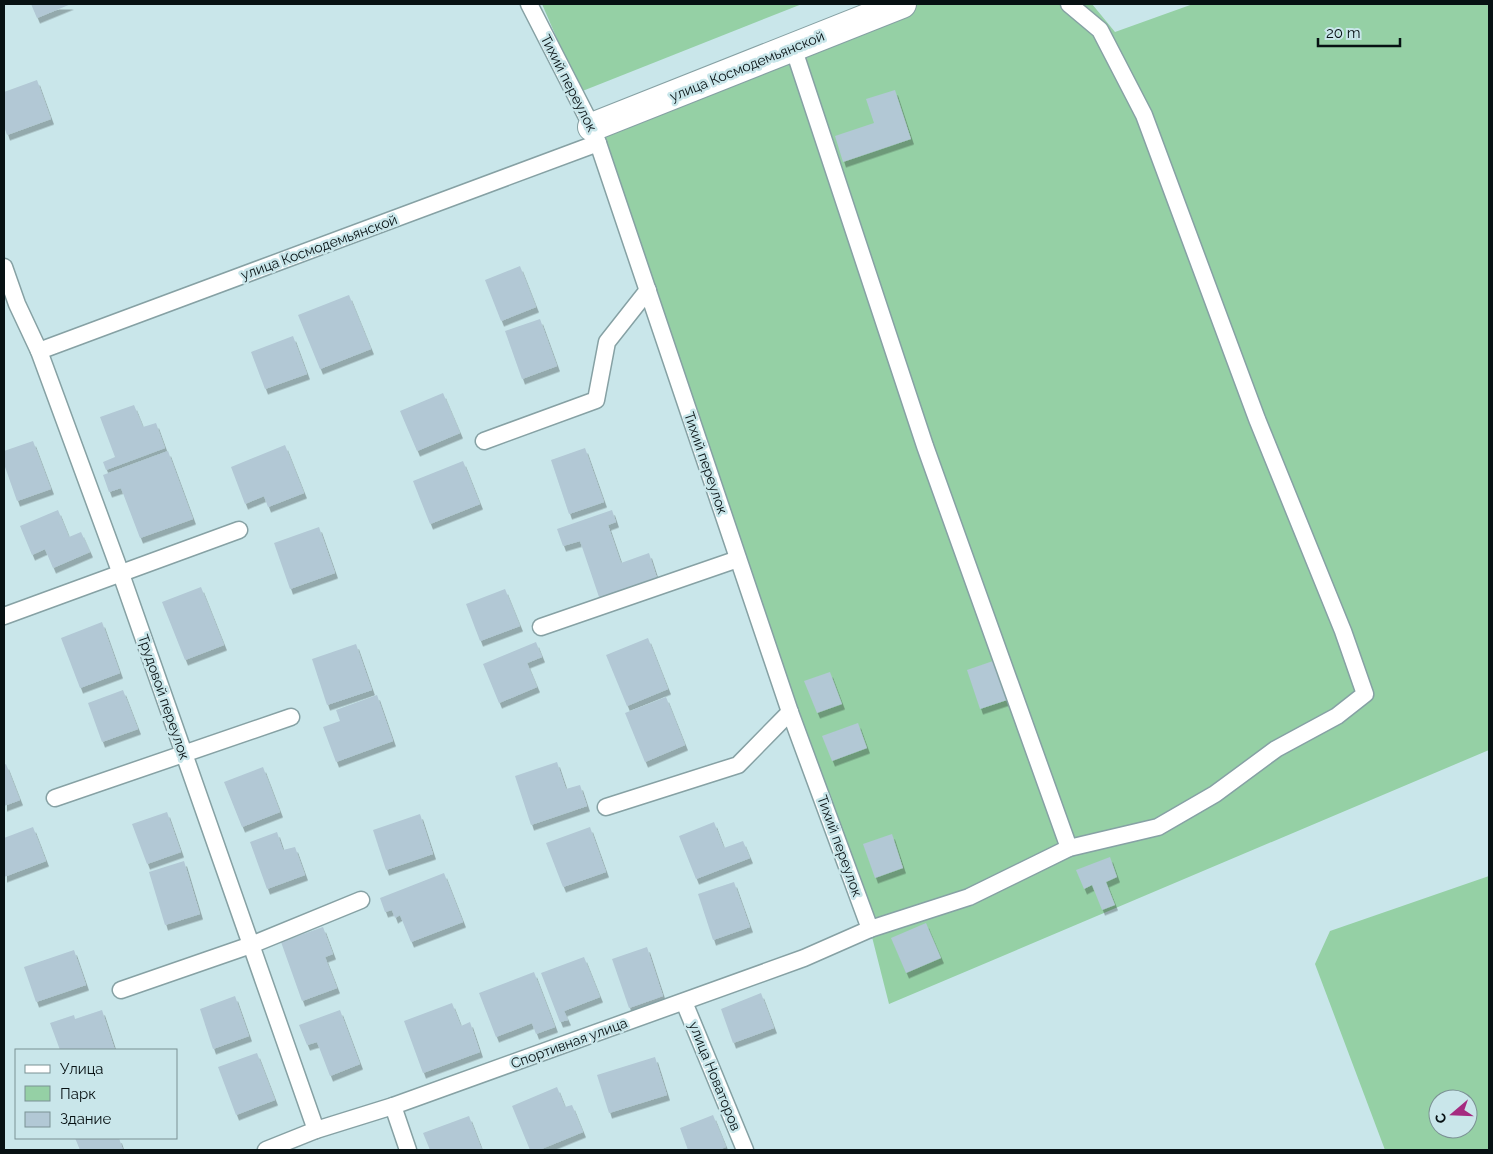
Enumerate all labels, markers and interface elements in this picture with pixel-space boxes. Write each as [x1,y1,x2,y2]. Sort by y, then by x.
scale bar [1318,15,1400,47]
text: 20 m [1326,24,1361,42]
street label: улица Космодемьянской [667,28,827,104]
street label: Тихий переулок [538,32,600,134]
street label: улица Космодемьянской [239,211,399,283]
street label: Тихий переулок [681,410,731,516]
street label: Трудовой переулок [135,632,193,762]
street label: Тихий переулок [814,793,866,899]
street label: Спортивная улица [509,1014,629,1072]
street label: улица Новаторов [686,1019,744,1133]
legend [15,1049,178,1139]
text: Улица [60,1060,104,1078]
text: Парк [60,1085,96,1103]
north arrow [1428,1089,1478,1139]
text: Здание [60,1110,112,1128]
text: С [1431,1111,1450,1125]

